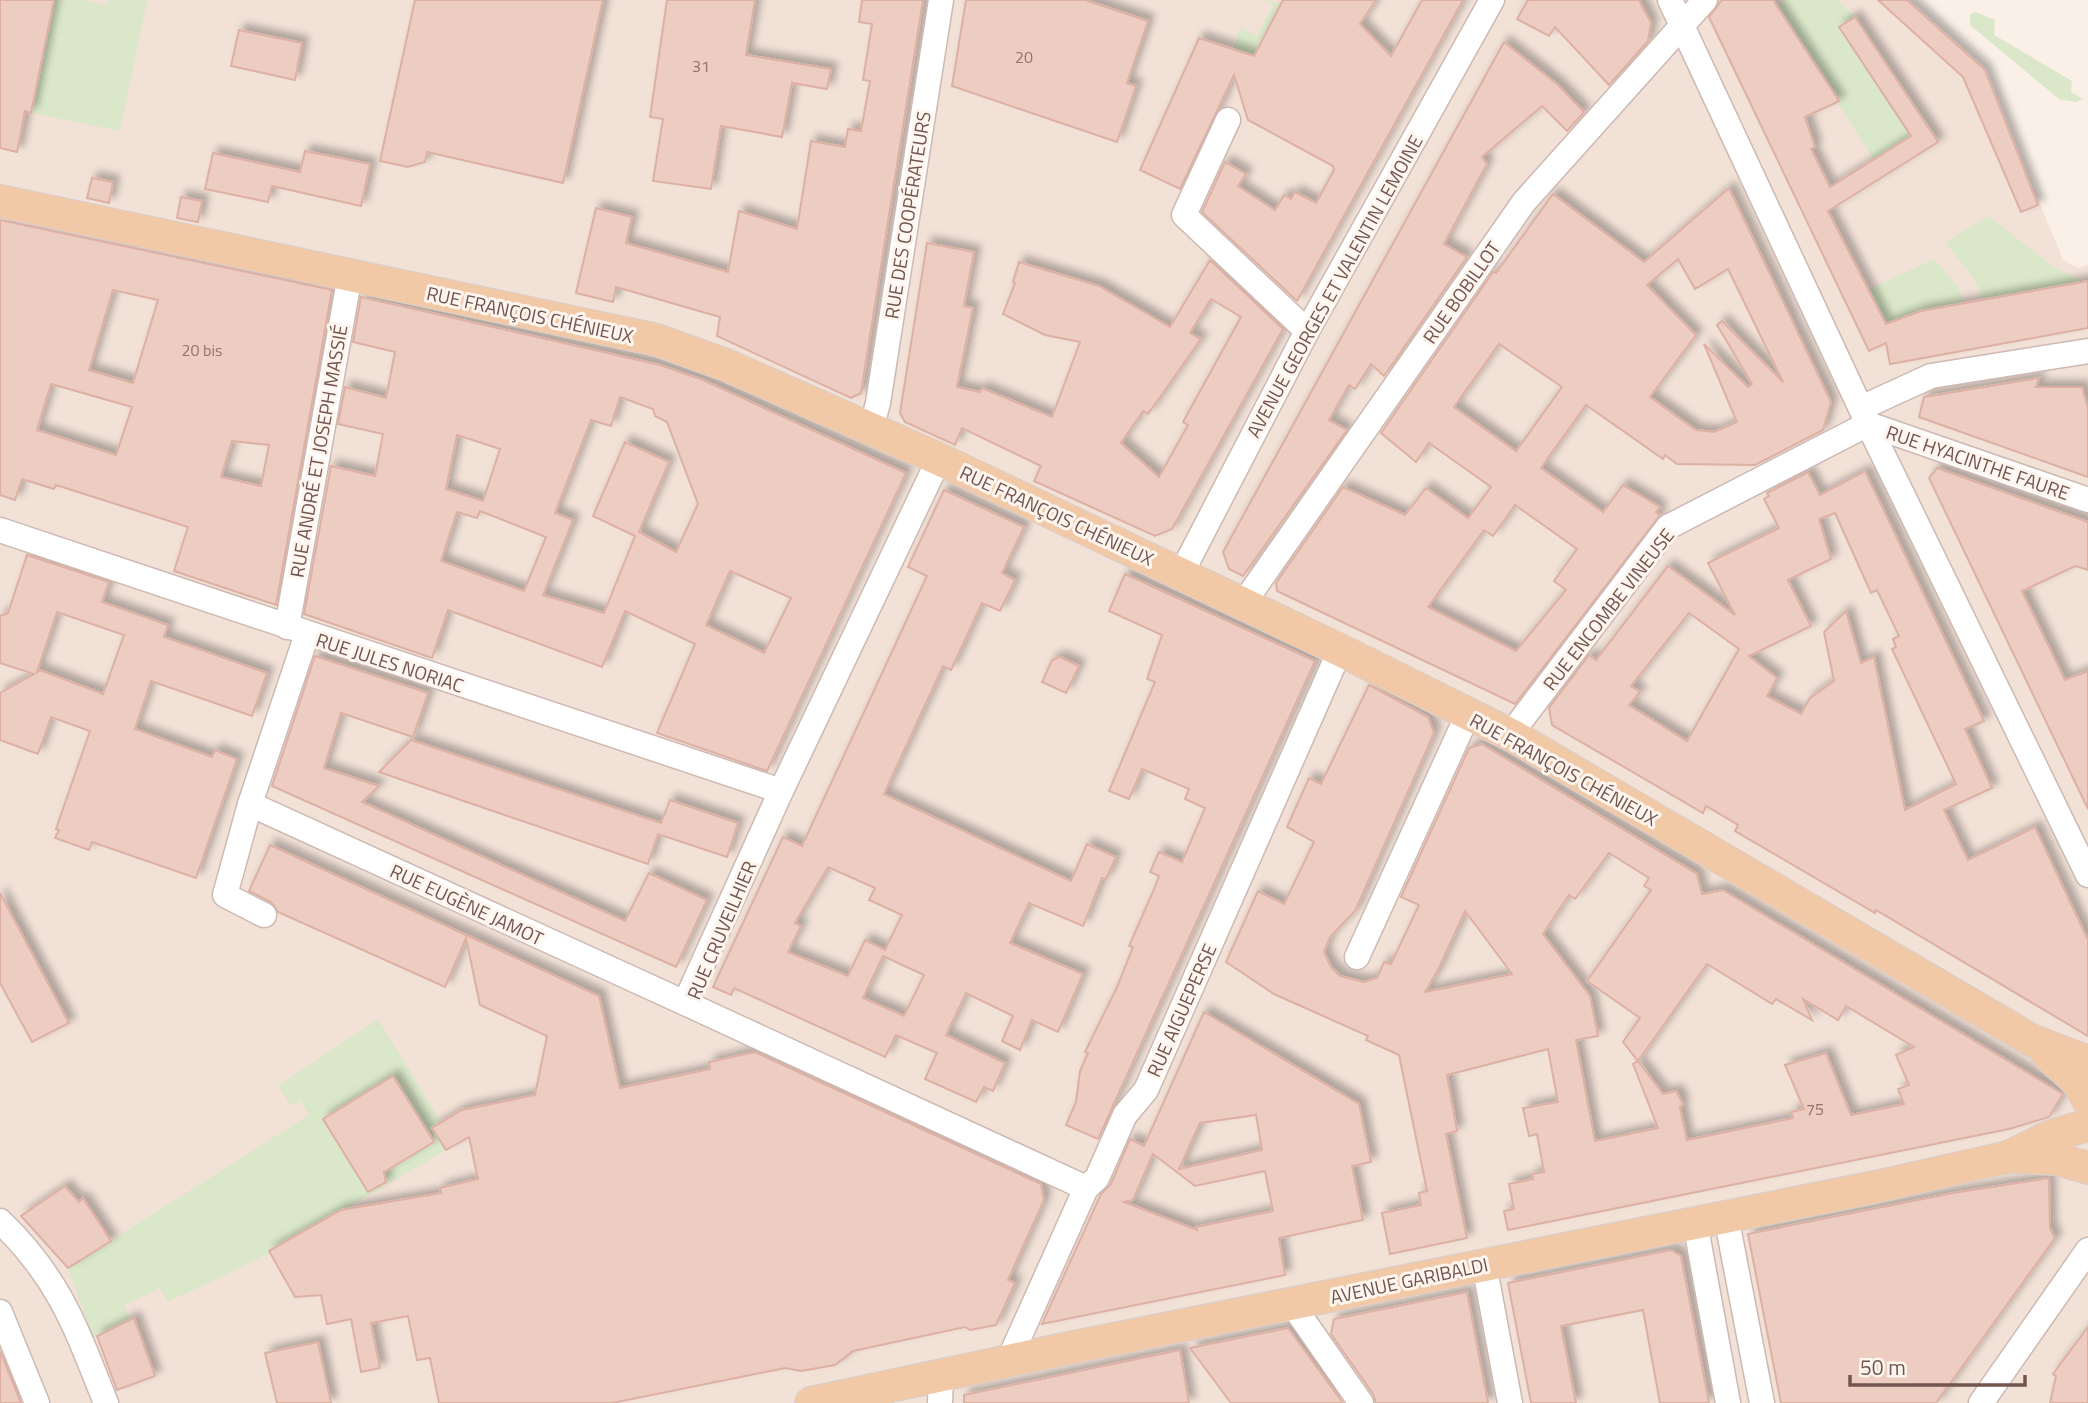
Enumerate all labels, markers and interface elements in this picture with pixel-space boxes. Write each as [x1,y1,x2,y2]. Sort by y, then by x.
house number: 20 [1015,45,1033,69]
house number: 31 [692,54,710,78]
street label: RUE DES COOPÉRATEURS [876,109,938,321]
street label: AVENUE GEORGES ET VALENTIN LEMOINE [1238,129,1430,443]
street label: RUE BOBILLOT [1415,235,1507,349]
street label: RUE FRANÇOIS CHÉNIEUX [424,278,636,350]
street label: RUE ANDRÉ ET JOSEPH MASSIÉ [281,322,355,580]
house number: 20 bis [182,338,222,362]
street label: RUE HYACINTHE FAURE [1882,417,2074,507]
street label: RUE FRANÇOIS CHÉNIEUX [955,457,1159,573]
street label: RUE ENCOMBE VINEUSE [1535,522,1681,696]
street label: RUE JULES NORIAC [312,624,468,700]
street label: RUE FRANÇOIS CHÉNIEUX [1465,705,1664,833]
street label: RUE EUGÈNE JAMOT [386,856,548,952]
street label: RUE CRUVEILHIER [679,856,763,1004]
street label: RUE AIGUEPERSE [1139,939,1223,1081]
house number: 75 [1806,1097,1824,1121]
street label: AVENUE GARIBALDI [1328,1249,1490,1311]
scale bar [1850,1344,2025,1388]
text: 50 m [1860,1351,1906,1383]

